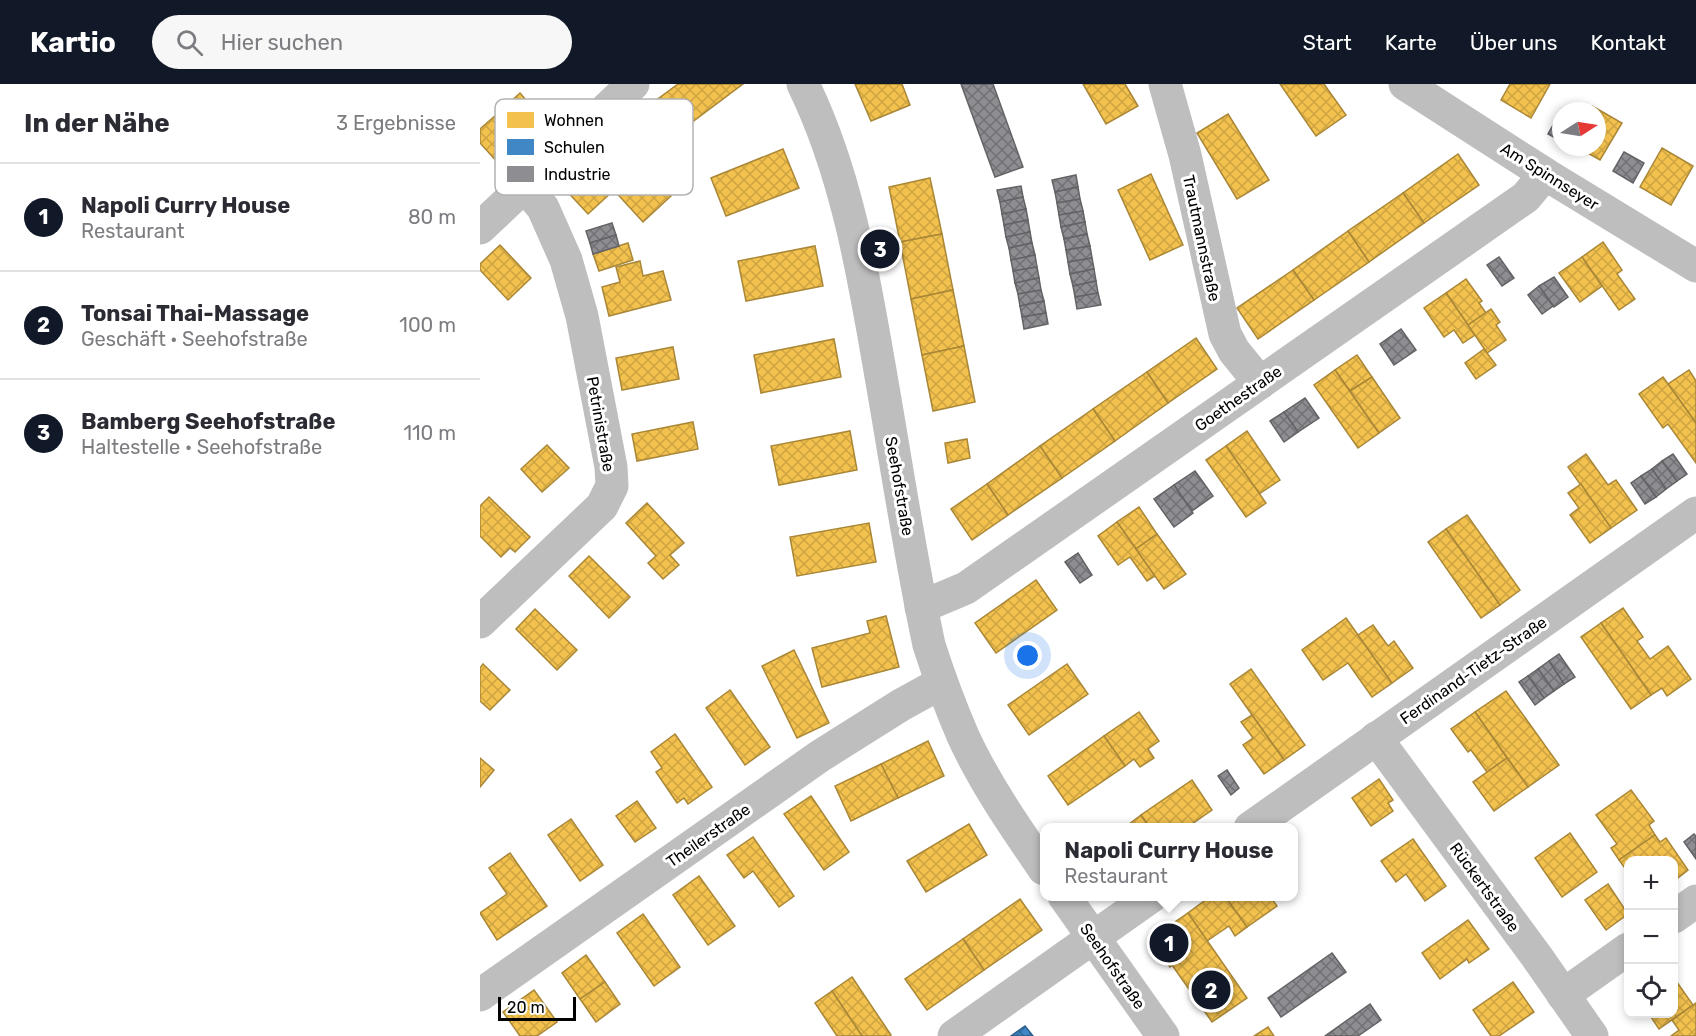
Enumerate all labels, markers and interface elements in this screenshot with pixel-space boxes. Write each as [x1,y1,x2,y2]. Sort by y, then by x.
search box [152,15,572,69]
text: Kartio [30,26,116,59]
icon: search [173,26,206,59]
text: Hier suchen [221,29,343,56]
text: Start [1303,30,1352,55]
text: Karte [1385,30,1437,55]
text: Über uns [1470,30,1558,55]
text: Kontakt [1591,30,1666,55]
legend [495,99,693,195]
north arrow [1552,102,1606,156]
text: In der Nähe [24,108,170,139]
text: 3 Ergebnisse [336,111,456,135]
text: Wohnen [544,111,604,130]
text: Schulen [544,138,605,157]
street label: Am Spinnseyer [1497,139,1602,214]
text: Industrie [544,165,611,184]
street label: Trautmannstraße [1179,173,1224,303]
text: Napoli Curry House [81,192,290,219]
text: 1 [39,205,48,229]
text: 80 m [408,205,456,229]
text: Restaurant [81,219,185,243]
pin: 3 [860,226,900,272]
text: Tonsai Thai-Massage [81,300,309,327]
text: 2 [37,313,50,337]
text: 100 m [399,313,456,337]
text: Geschäft · Seehofstraße [81,327,308,351]
street label: Goethestraße [1191,361,1285,435]
street label: Petrinistraße [583,375,618,473]
text: Bamberg Seehofstraße [81,408,335,435]
text: 3 [37,421,50,445]
text: 110 m [404,421,456,445]
text: Haltestelle · Seehofstraße [81,435,322,459]
street label: Seehofstraße [881,435,918,537]
street label: Ferdinand-Tietz-Straße [1396,612,1550,728]
your location [1013,641,1042,670]
street label: Theilerstraße [663,799,754,871]
popup [1040,823,1298,901]
text: Napoli Curry House [1064,837,1274,864]
street label: Rückertstraße [1446,839,1523,936]
map controls [1624,856,1678,1018]
button: + [1624,856,1678,910]
text: Restaurant [1064,864,1168,888]
button: − [1624,910,1678,964]
street label: Seehofstraße [1076,920,1149,1013]
pin: 1 [1150,920,1188,966]
button: locate [1624,964,1678,1018]
pin: 2 [1192,968,1230,1012]
scale bar [498,994,576,1022]
text: 20 m [507,998,545,1017]

